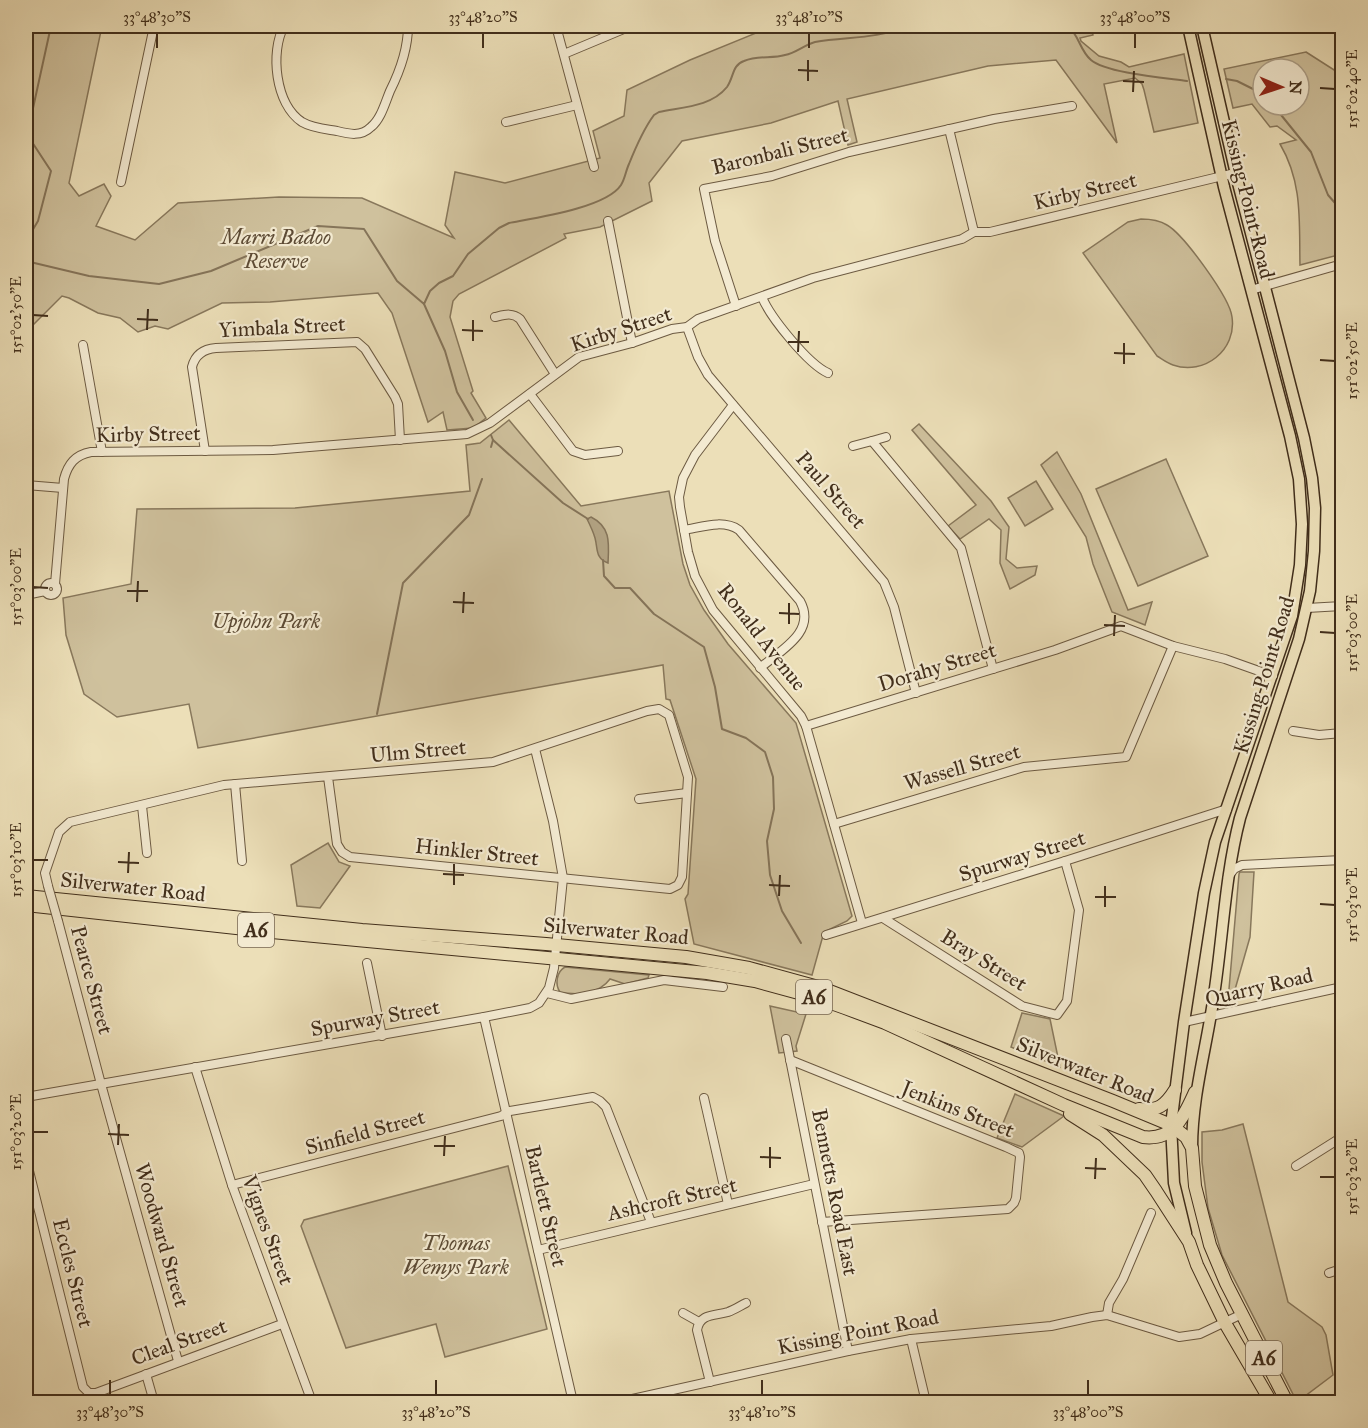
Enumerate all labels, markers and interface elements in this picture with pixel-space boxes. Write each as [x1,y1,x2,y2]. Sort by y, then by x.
text: 33°48'30"S [123,8,191,26]
text: 33°48'20"S [448,8,518,26]
text: 33°48'10"S [775,8,843,26]
text: 33°48'00"S [1100,8,1170,26]
text: 151°02'40"E [1343,49,1361,128]
north arrow [1251,57,1311,117]
text: N [1286,80,1305,95]
street label: Kissing Point Road [1216,117,1280,282]
street label: Baronbali Street [709,121,851,181]
street label: Kirby Street [1031,166,1140,215]
park label: Marri Badoo Reserve [219,224,331,274]
text: 151°02'50"E [7,276,25,354]
street label: Kirby Street [567,300,675,358]
street label: Yimbala Street [218,311,347,343]
text: 151°02'50"E [1343,322,1361,400]
street label: Kirby Street [95,420,201,448]
street label: Paul Street [790,446,872,534]
text: 151°03'00"E [7,548,25,626]
street label: Ronald Avenue [712,578,812,696]
street label: Kissing Point Road [1228,593,1300,757]
text: 151°03'00"E [1343,594,1361,672]
park label: Upjohn Park [212,608,321,634]
street label: Dorahy Street [875,637,1000,697]
street label: Ulm Street [369,734,468,768]
street label: Wassell Street [901,738,1024,796]
text: 151°03'10"E [7,822,25,897]
street label: Spurway Street [956,824,1089,888]
street label: Hinkler Street [414,833,541,871]
street label: Silverwater Road [59,866,207,908]
text: 151°03'10"E [1343,867,1361,942]
street label: Silverwater Road [542,912,690,950]
road number: A6 [238,913,274,947]
street label: Pearce Street [65,923,119,1038]
street label: Bray Street [936,923,1032,997]
street label: Quarry Road [1203,962,1316,1012]
road number: A6 [796,980,832,1014]
street label: Spurway Street [308,994,442,1042]
street label: Silverwater Road [1013,1031,1158,1110]
street label: Jenkins Street [896,1074,1019,1144]
text: 151°03'20"E [7,1094,25,1170]
street label: Sinfield Street [302,1103,428,1160]
street label: Bennetts Road East [806,1106,864,1278]
text: 151°03'20"E [1343,1139,1361,1215]
street label: Bartlett Street [519,1143,573,1270]
street label: Woodward Street [129,1160,195,1311]
street label: Vignes Street [236,1171,300,1289]
street label: Ashcroft Street [604,1171,740,1227]
street label: Eccles Street [47,1216,99,1331]
park label: Thomas Wemys Park [403,1230,510,1280]
street label: Kissing Point Road [775,1304,941,1360]
street label: Cleal Street [128,1313,231,1371]
road number: A6 [1246,1341,1282,1375]
text: 33°48'30"S [76,1403,144,1421]
text: 33°48'20"S [401,1403,471,1421]
text: 33°48'10"S [728,1403,796,1421]
text: 33°48'00"S [1053,1403,1123,1421]

